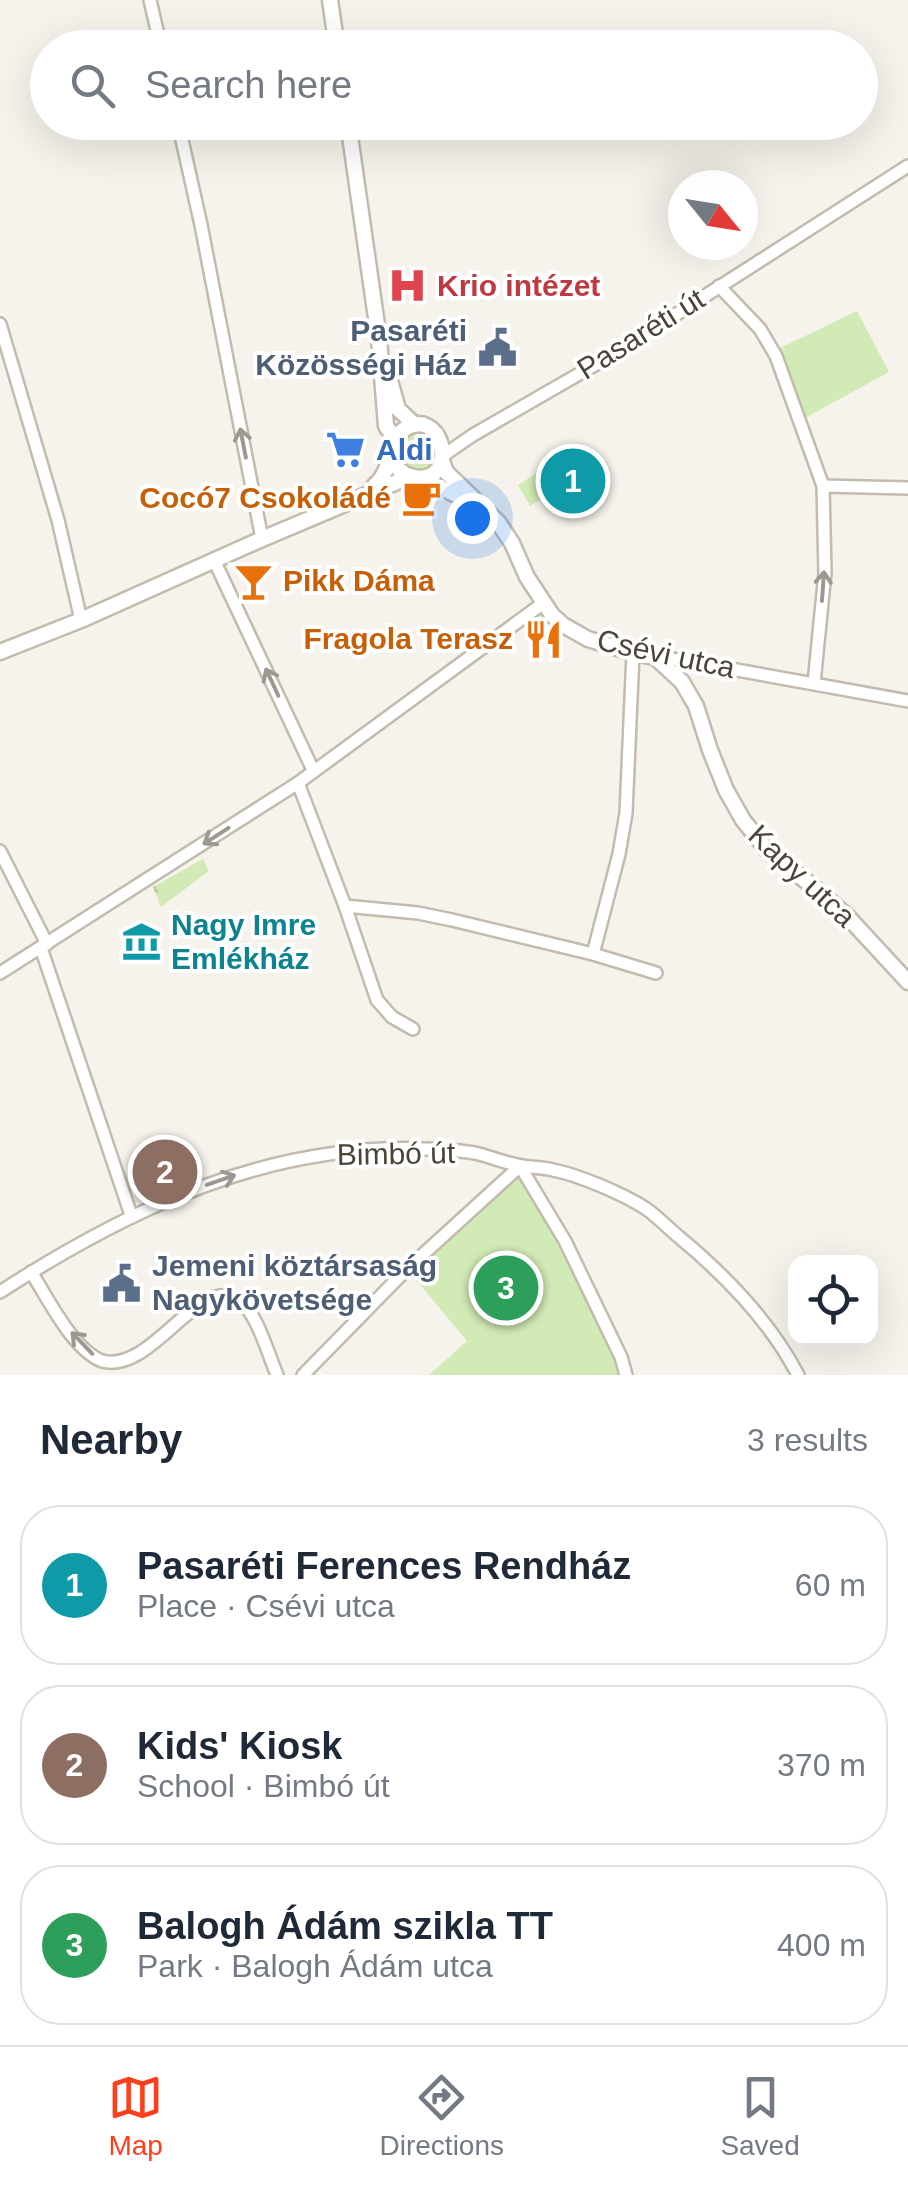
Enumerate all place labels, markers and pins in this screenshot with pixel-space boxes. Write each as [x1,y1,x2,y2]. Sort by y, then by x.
hospital icon: Krio intézet [386,265,428,307]
place label: Krio intézet [437,269,600,302]
place label: Pasaréti Közösségi Ház [255,314,467,381]
public building icon: Pasaréti Közösségi Ház [476,327,518,369]
supermarket icon: Aldi [325,429,367,471]
place label: Aldi [376,433,433,466]
pin: 1 [540,444,606,518]
cafe icon: Cocó7 Csokoládé [400,477,442,519]
place label: Cocó7 Csokoládé [139,481,391,514]
bar icon: Pikk Dáma [232,560,274,602]
place label: Pikk Dáma [283,564,435,597]
restaurant icon: Fragola Terasz [522,618,564,660]
place label: Fragola Terasz [303,622,513,655]
place label: Nagy Imre Emlékház [171,908,316,975]
museum icon: Nagy Imre Emlékház [120,921,162,963]
pin: 2 [132,1134,198,1210]
place label: Jemeni köztársaság Nagykövetsége [152,1249,437,1316]
pin: 3 [474,1250,538,1326]
public building icon: Jemeni köztársaság Nagykövetsége [101,1262,143,1304]

